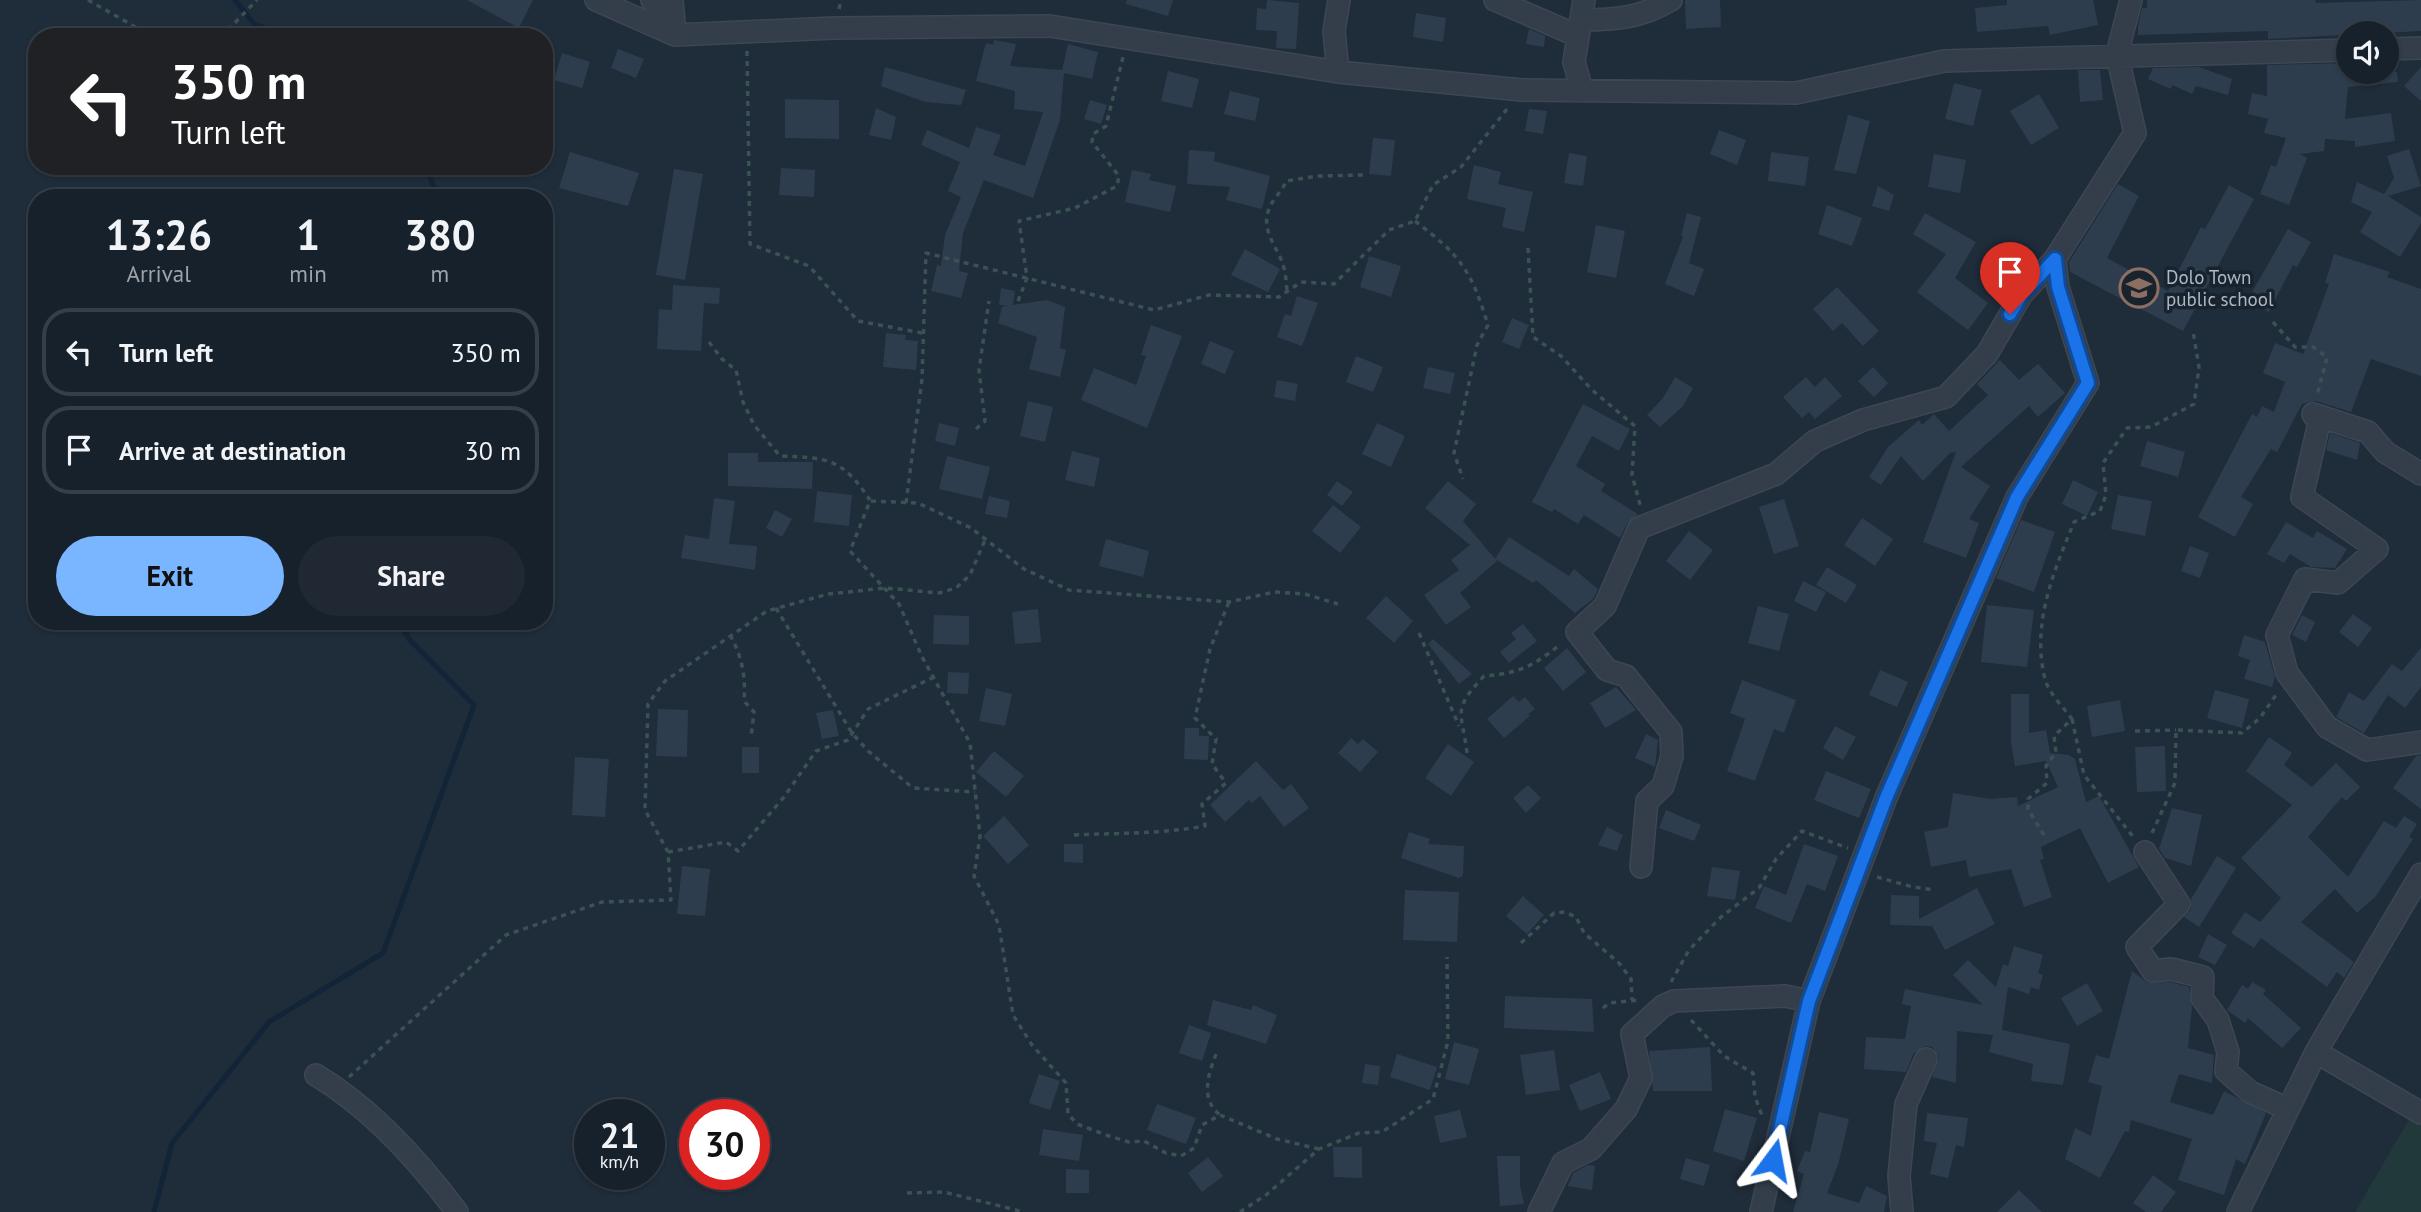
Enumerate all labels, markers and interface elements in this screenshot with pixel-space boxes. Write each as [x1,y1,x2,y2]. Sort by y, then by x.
map controls [2336,21,2399,84]
button: sound [2336,21,2399,84]
text: 350 m [171,49,306,113]
icon: left [56,56,147,147]
text: Turn left [171,111,286,153]
text: 13:26 [105,207,212,262]
text: 1 [296,207,320,262]
text: 380 [404,207,476,262]
pin [1980,242,2040,314]
icon: arrive [1991,253,2029,291]
text: Arrival [126,259,191,288]
text: min [289,259,327,288]
text: m [431,259,449,288]
place label: Dolo Town public school [2166,265,2274,311]
school or university icon: Dolo Town public school [2118,267,2160,309]
icon: left [60,333,98,371]
text: Turn left [119,336,213,369]
text: 350 m [450,336,521,369]
icon: arrive [60,431,98,469]
text: Arrive at destination [119,434,346,467]
text: 30 m [465,434,521,467]
button: Exit [56,536,284,616]
button: Share [298,536,525,616]
speed limit sign: 30 [679,1099,770,1190]
text: 21 [600,1112,639,1158]
position arrow [1736,1123,1810,1197]
text: km/h [600,1150,639,1173]

